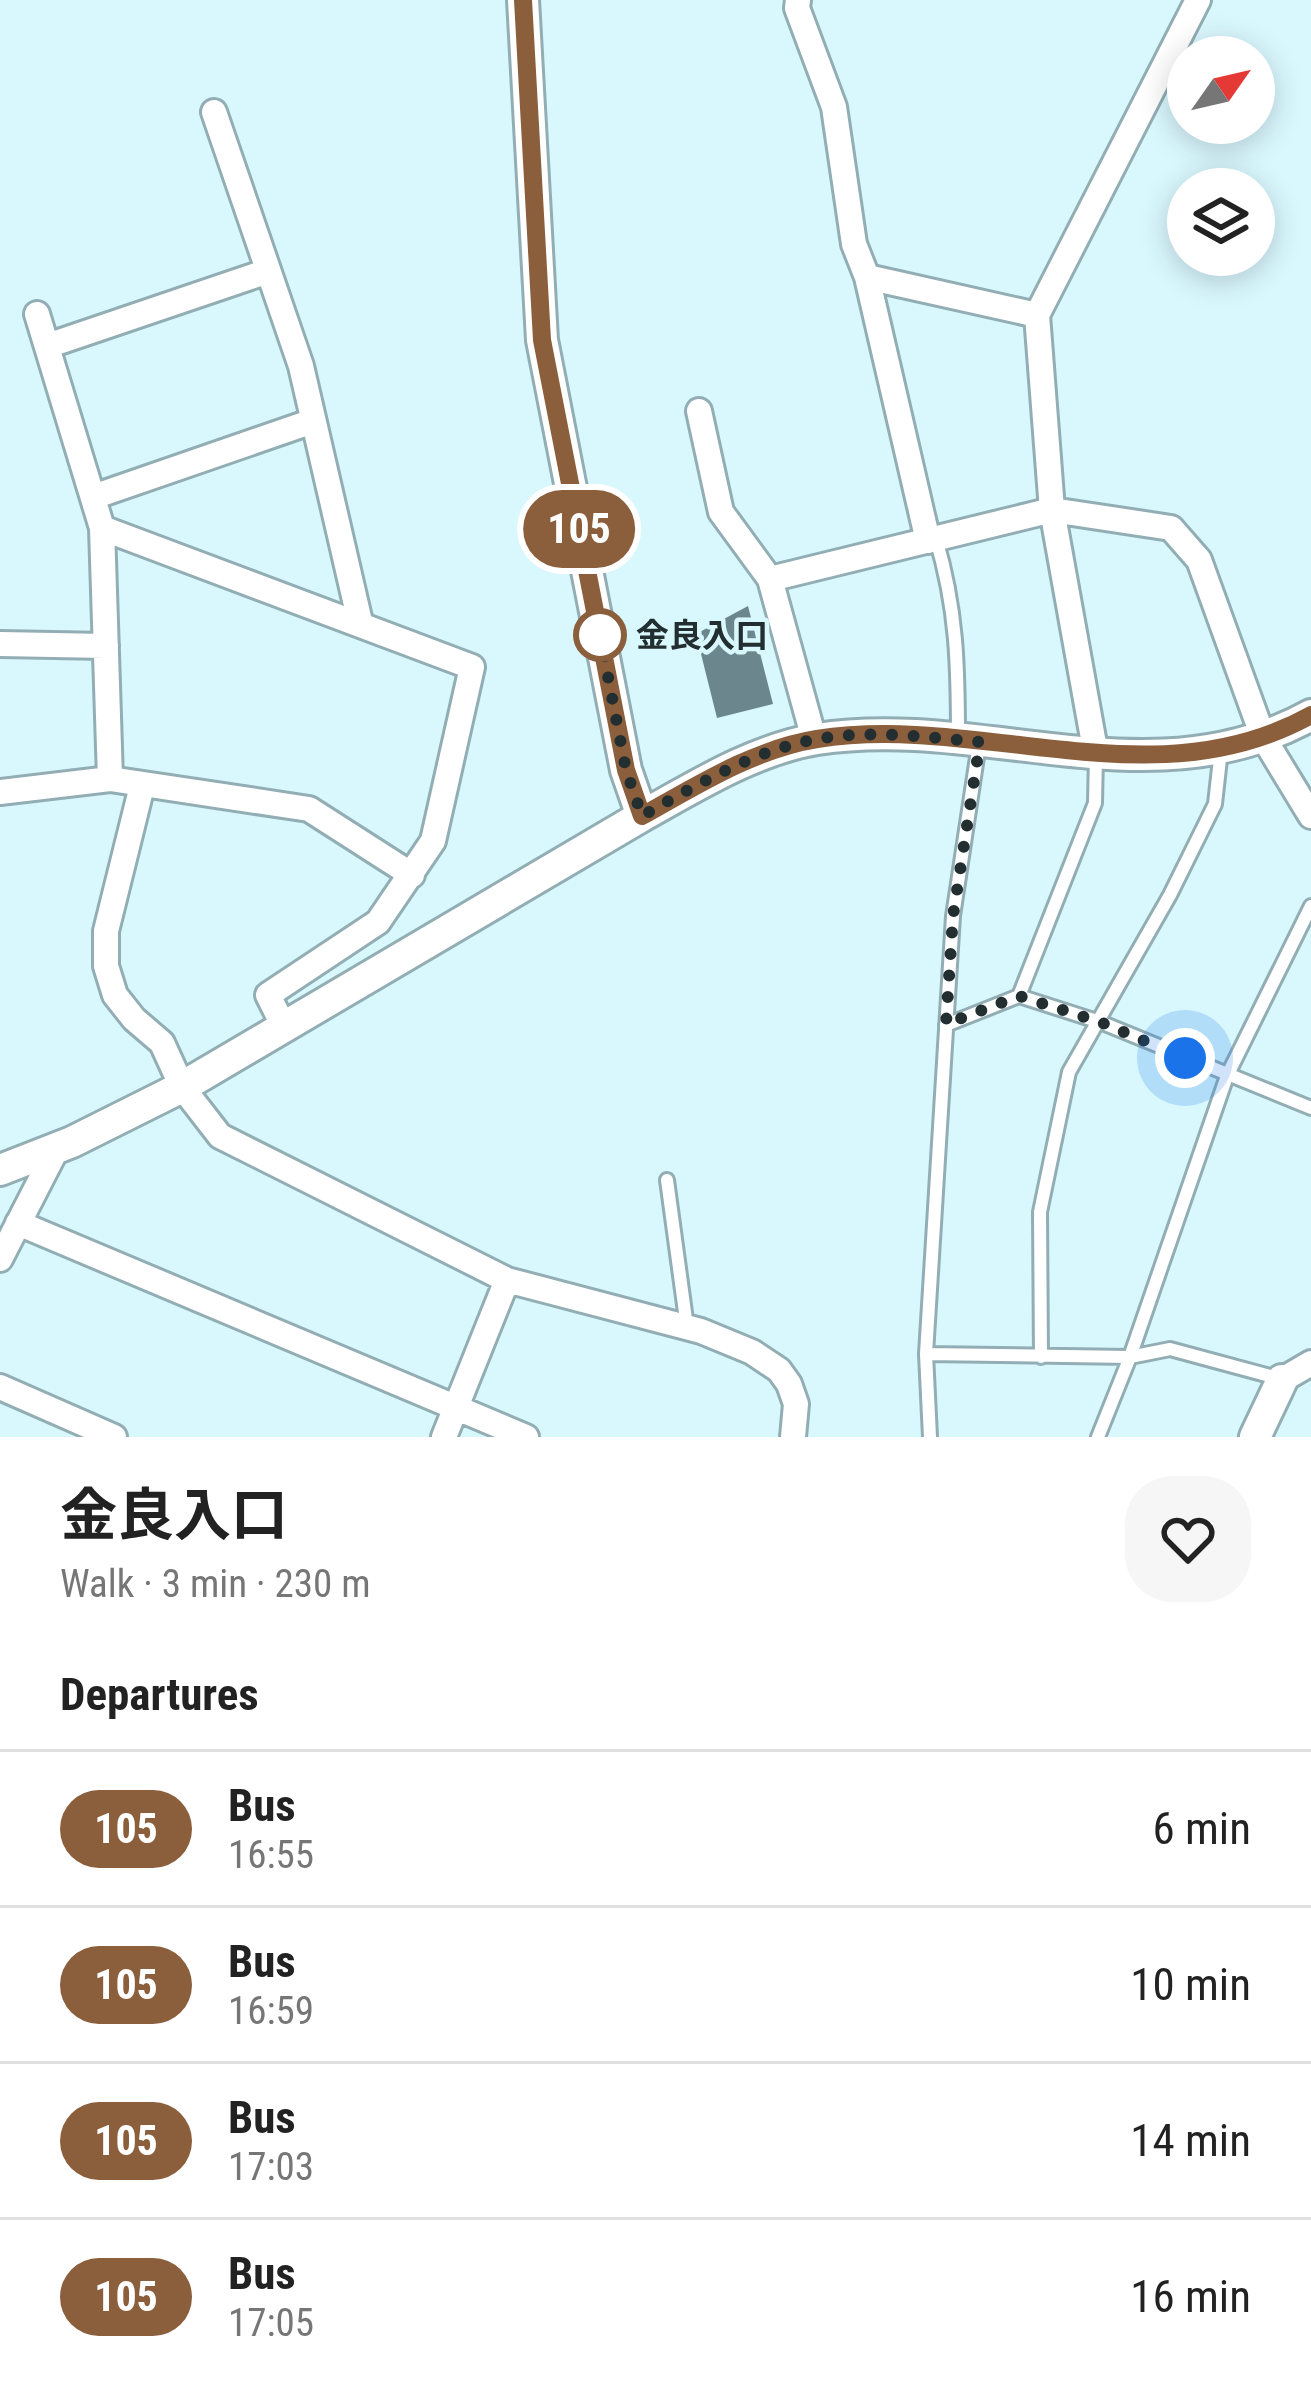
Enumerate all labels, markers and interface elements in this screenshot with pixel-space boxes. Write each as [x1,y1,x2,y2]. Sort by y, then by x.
north arrow [1167,36,1275,144]
map controls [1167,36,1275,276]
button: layers [1167,168,1275,276]
line badge: 105 [510,490,648,568]
text: 105 [547,504,611,553]
marker: 金良入口 [575,610,625,660]
place label: 金良入口 [636,616,768,655]
your location [1155,1028,1215,1088]
button: heart [1125,1476,1251,1602]
text: 金良入口 [60,1482,288,1549]
text: Walk · 3 min · 230 m [60,1561,371,1607]
text: Departures [60,1668,259,1721]
text: Bus [228,1779,296,1832]
text: 6 min [1152,1802,1251,1855]
text: 105 [94,1804,158,1853]
text: 16:55 [228,1832,314,1878]
text: Bus [228,1935,296,1988]
text: 10 min [1130,1958,1251,2011]
text: 105 [94,1960,158,2009]
text: 16:59 [228,1988,314,2034]
text: Bus [228,2091,296,2144]
text: 14 min [1130,2114,1251,2167]
text: 105 [94,2116,158,2165]
text: 17:03 [228,2144,314,2190]
text: Bus [228,2247,296,2300]
text: 16 min [1130,2270,1251,2323]
text: 105 [94,2272,158,2321]
text: 17:05 [228,2300,314,2346]

